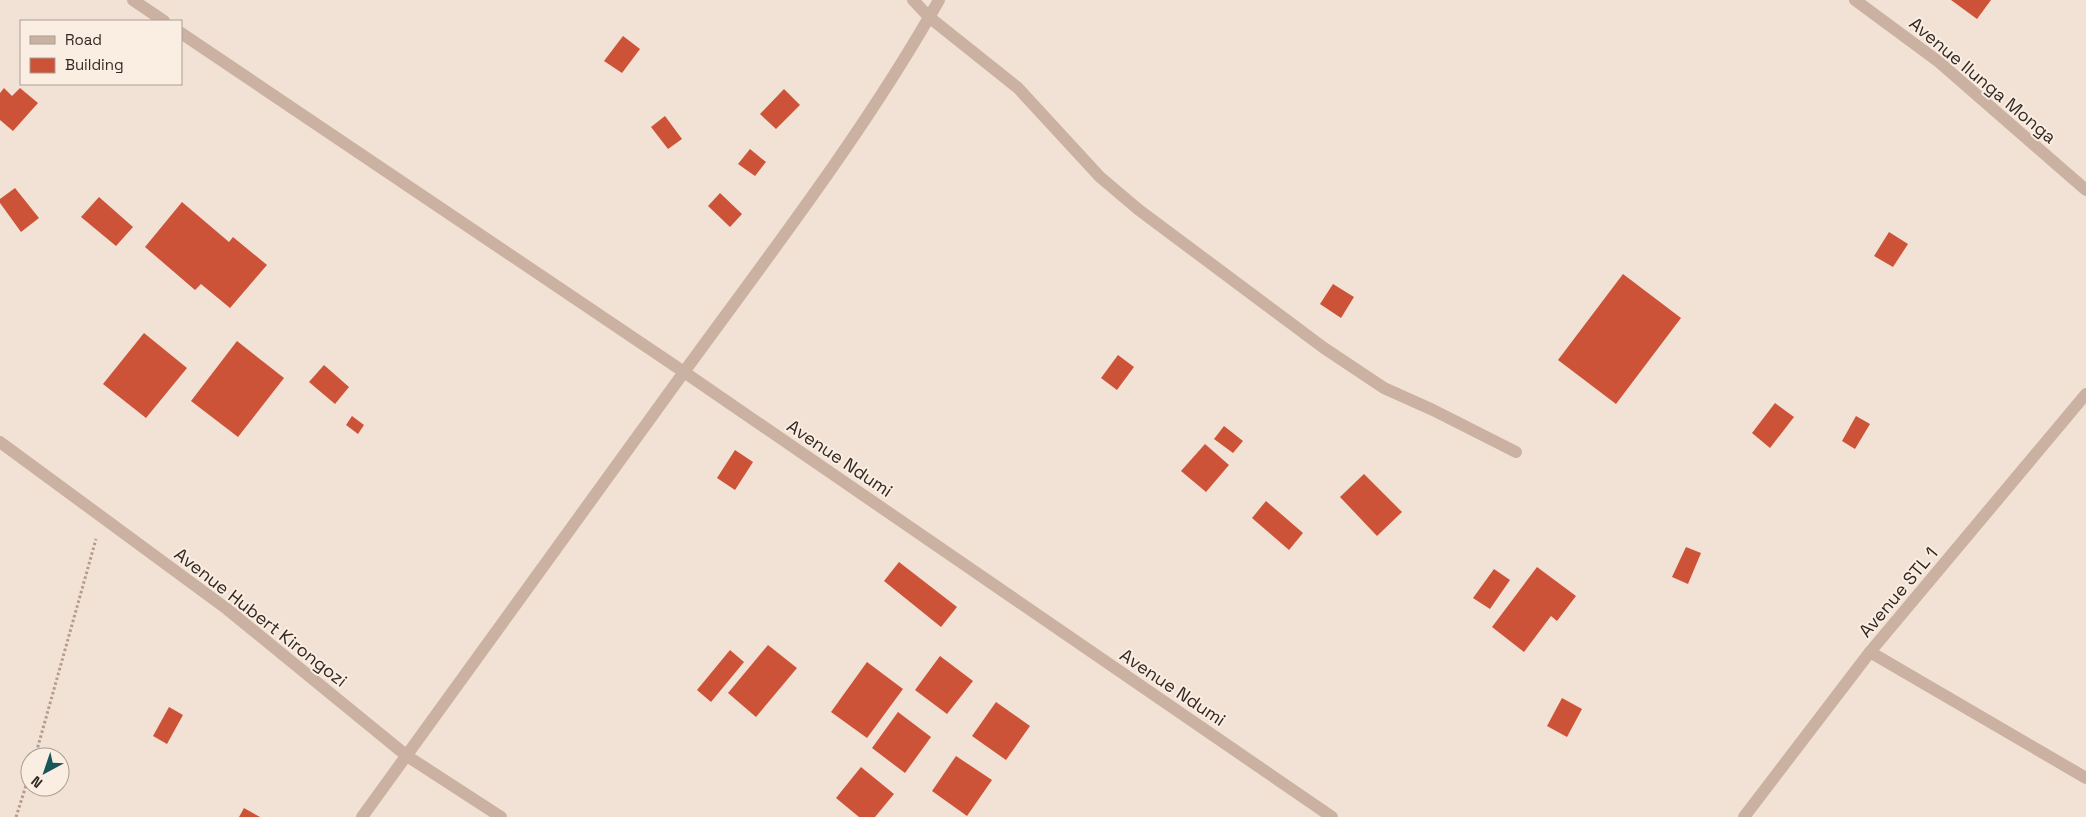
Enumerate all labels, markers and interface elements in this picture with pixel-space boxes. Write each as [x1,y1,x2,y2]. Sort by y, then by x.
street label: Avenue Ilunga Monga [1905,12,2061,148]
legend [20,20,182,85]
text: Road [65,30,102,49]
text: Building [65,55,124,74]
street label: Avenue Ndumi [783,414,897,502]
street label: Avenue Hubert Kirongozi [170,542,352,692]
street label: Avenue STL 1 [1854,542,1942,642]
street label: Avenue Ndumi [1116,643,1230,731]
north arrow [20,747,70,797]
text: N [27,772,46,792]

